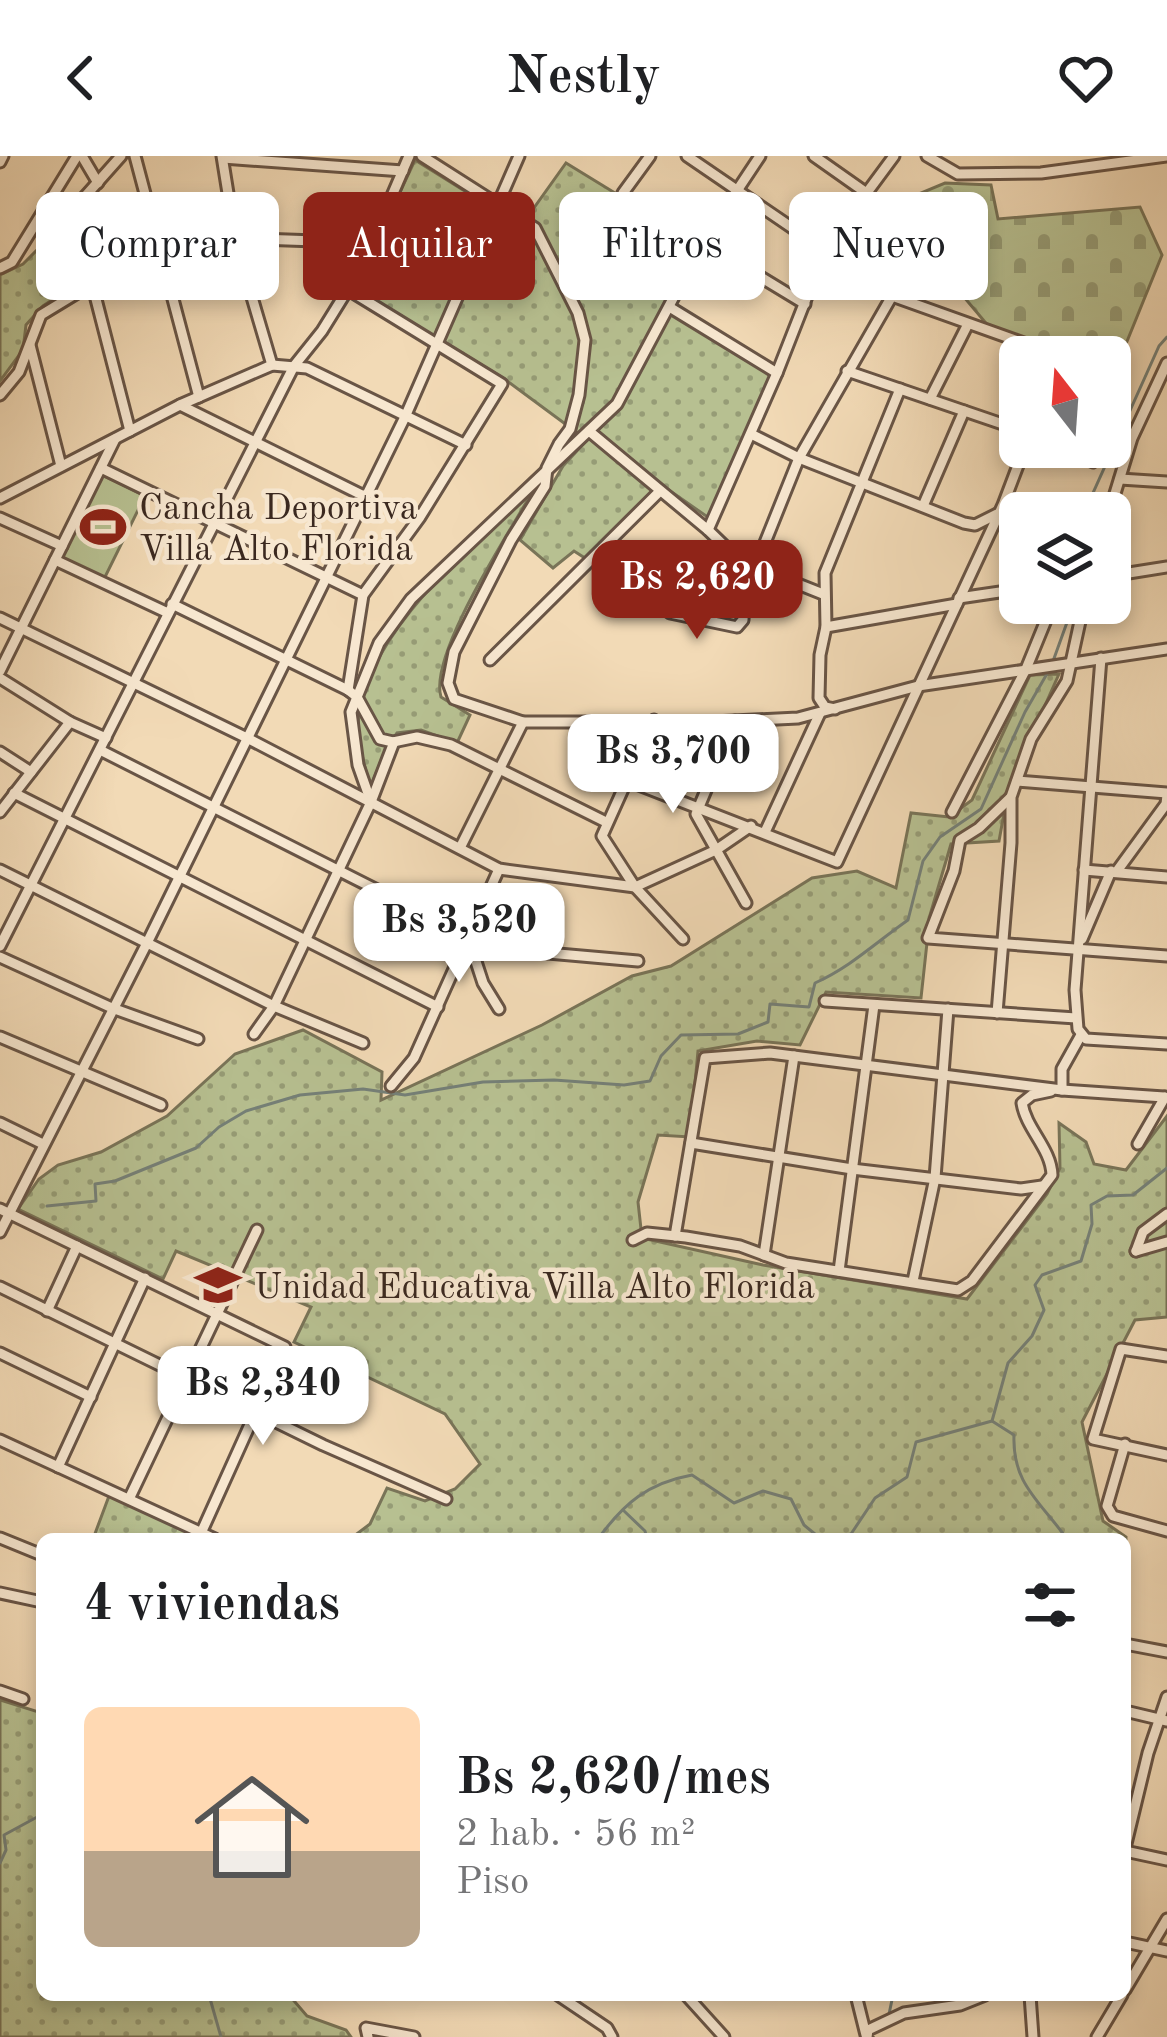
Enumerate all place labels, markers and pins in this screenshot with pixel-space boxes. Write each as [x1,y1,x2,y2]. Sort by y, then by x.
place label: Cancha Deportiva Villa Alto Florida [139,492,418,569]
sports icon: Cancha Deportiva Villa Alto Florida [78,502,128,552]
pin: Bs 2,620 [573,540,821,642]
pin: Bs 3,700 [549,714,797,816]
pin: Bs 3,520 [335,883,583,985]
school or university icon: Unidad Educativa Villa Alto Florida [193,1260,243,1310]
place label: Unidad Educativa Villa Alto Florida [254,1271,815,1307]
pin: Bs 2,340 [139,1346,387,1448]

